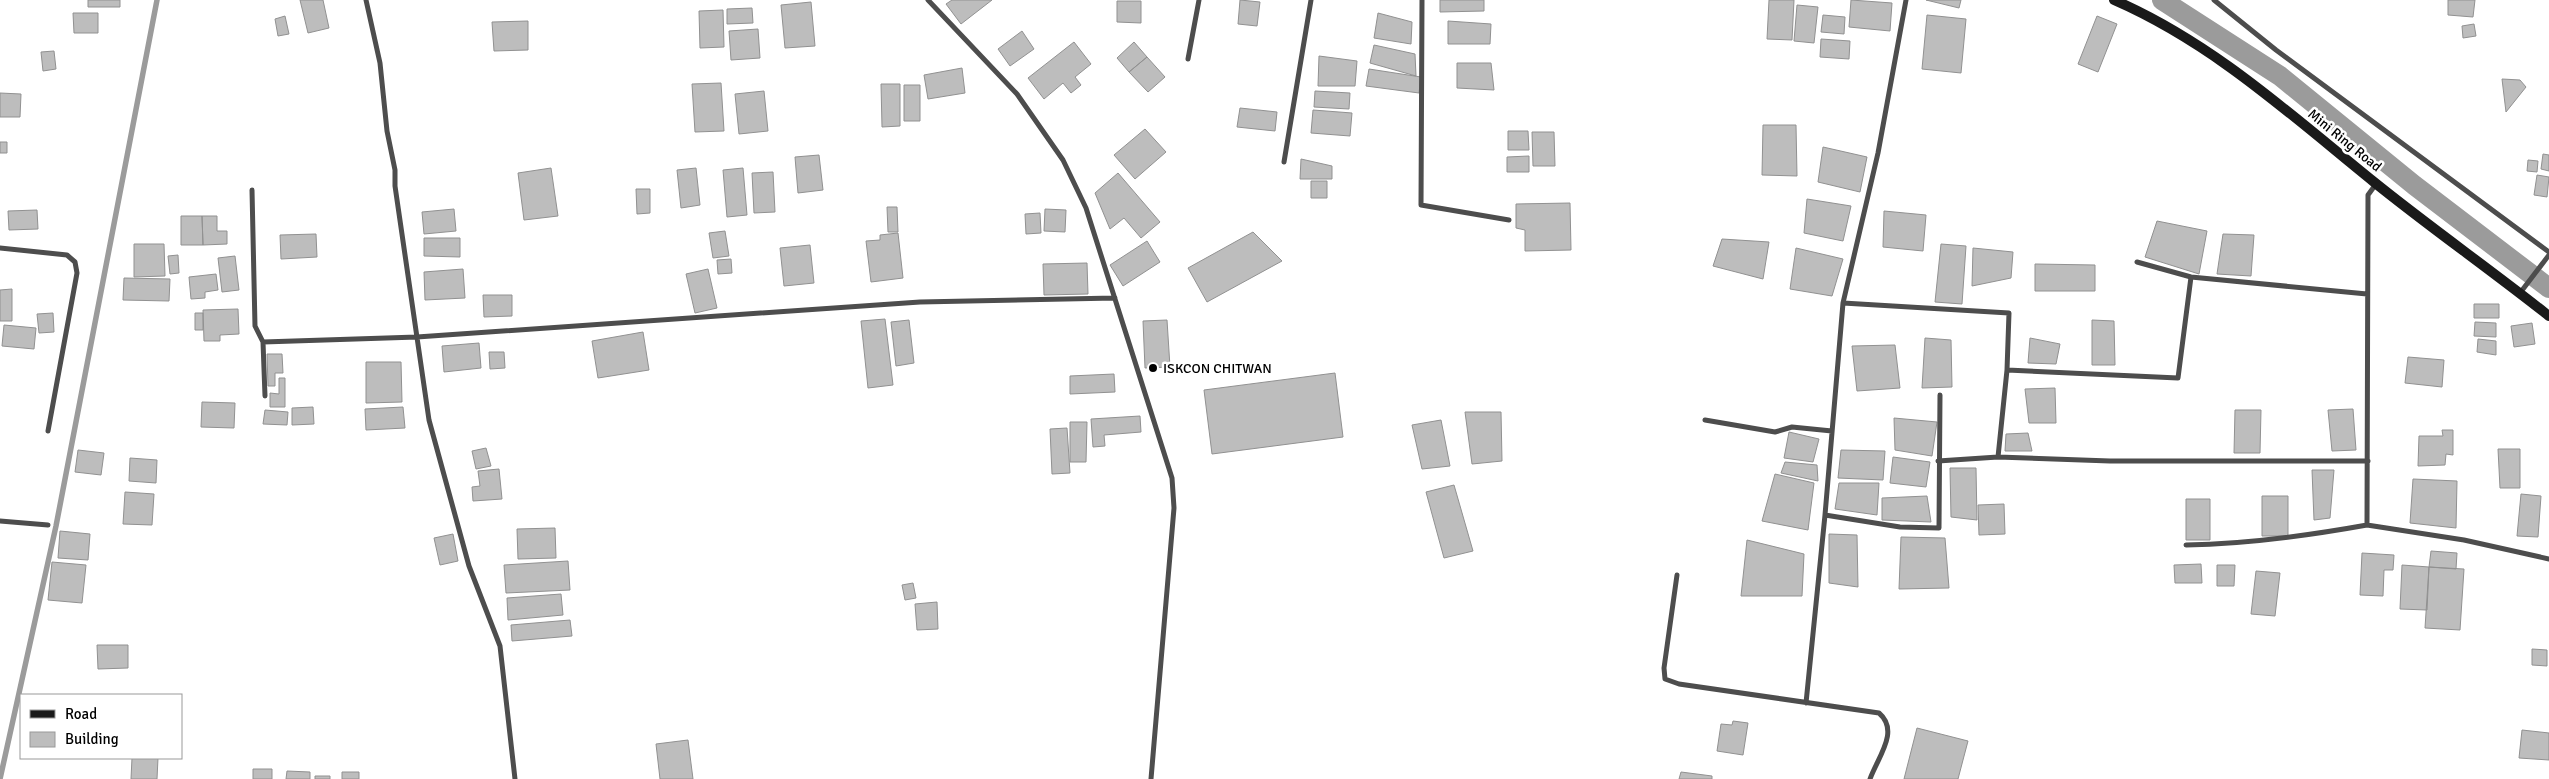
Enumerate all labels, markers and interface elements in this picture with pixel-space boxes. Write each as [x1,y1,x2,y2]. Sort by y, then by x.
street label: Mini Ring Road [2304,105,2385,175]
place label: ISKCON CHITWAN [1163,360,1272,377]
marker: ISKCON CHITWAN [1147,362,1159,374]
legend [20,694,182,759]
text: Road [65,705,97,723]
text: Building [65,730,119,748]

